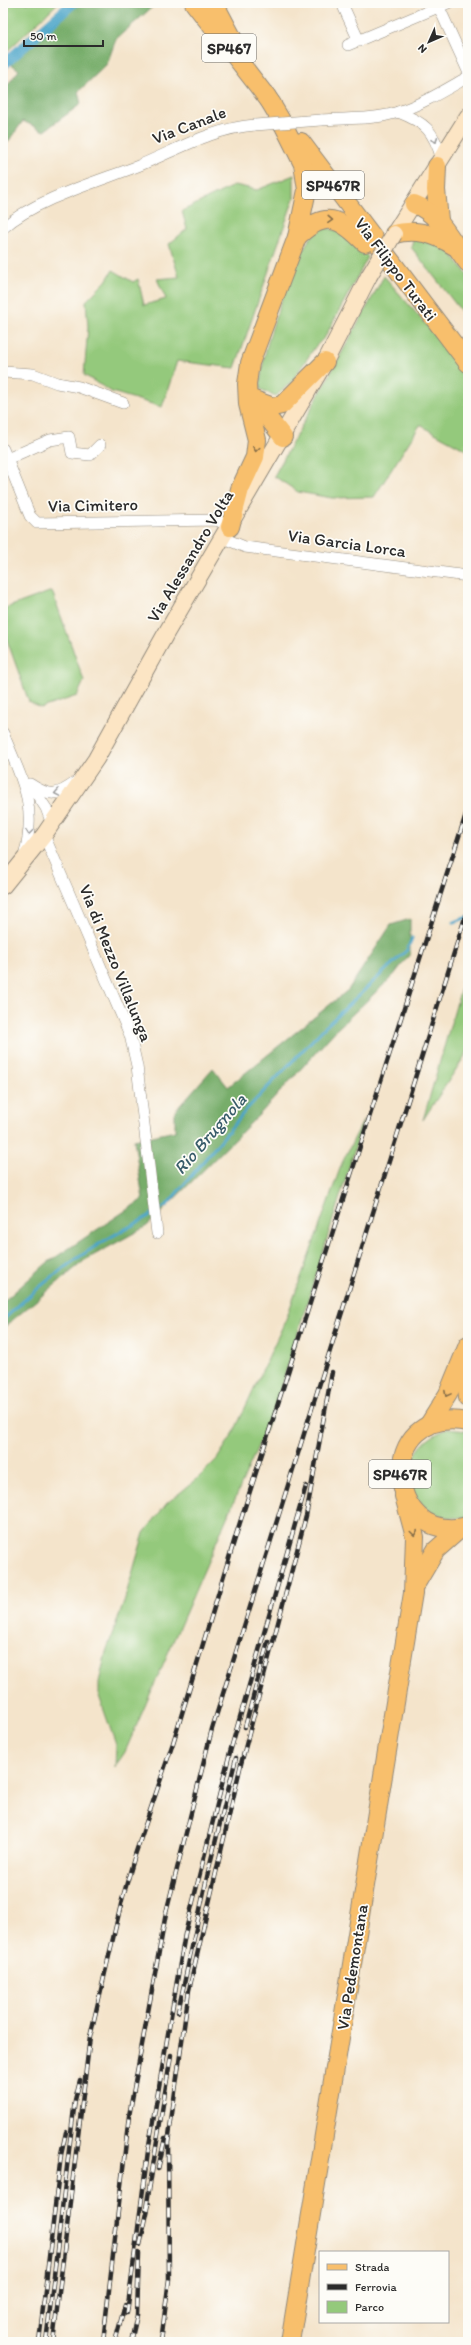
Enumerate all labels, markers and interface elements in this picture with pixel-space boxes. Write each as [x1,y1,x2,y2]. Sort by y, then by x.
scale bar [24,22,103,48]
north arrow [409,22,449,62]
text: 50 m [30,29,56,43]
road number: SP467 [202,34,256,62]
text: N [415,41,430,56]
street label: Via Canale [149,102,229,148]
one-way arrow [430,135,438,143]
road number: SP467R [302,171,364,199]
street label: Via Filippo Turati [351,213,441,325]
one-way arrow [327,215,333,224]
one-way arrow [252,446,261,452]
street label: Via Alessandro Volta [143,486,238,626]
street label: Via Cimitero [48,494,138,516]
street label: Via Garcia Lorca [287,525,407,561]
one-way arrow [54,788,60,797]
one-way arrow [25,829,34,835]
street label: Via di Mezzo Villalunga [75,882,157,1045]
water label: Rio Brugnola [169,1088,252,1179]
one-way arrow [444,1390,452,1397]
road number: SP467R [369,1460,431,1488]
one-way arrow [409,1530,418,1536]
street label: Via Pedemontana [332,1903,372,2031]
legend [319,2251,449,2323]
text: Strada [355,2260,390,2274]
text: Ferrovia [355,2280,397,2294]
text: Parco [355,2300,384,2314]

